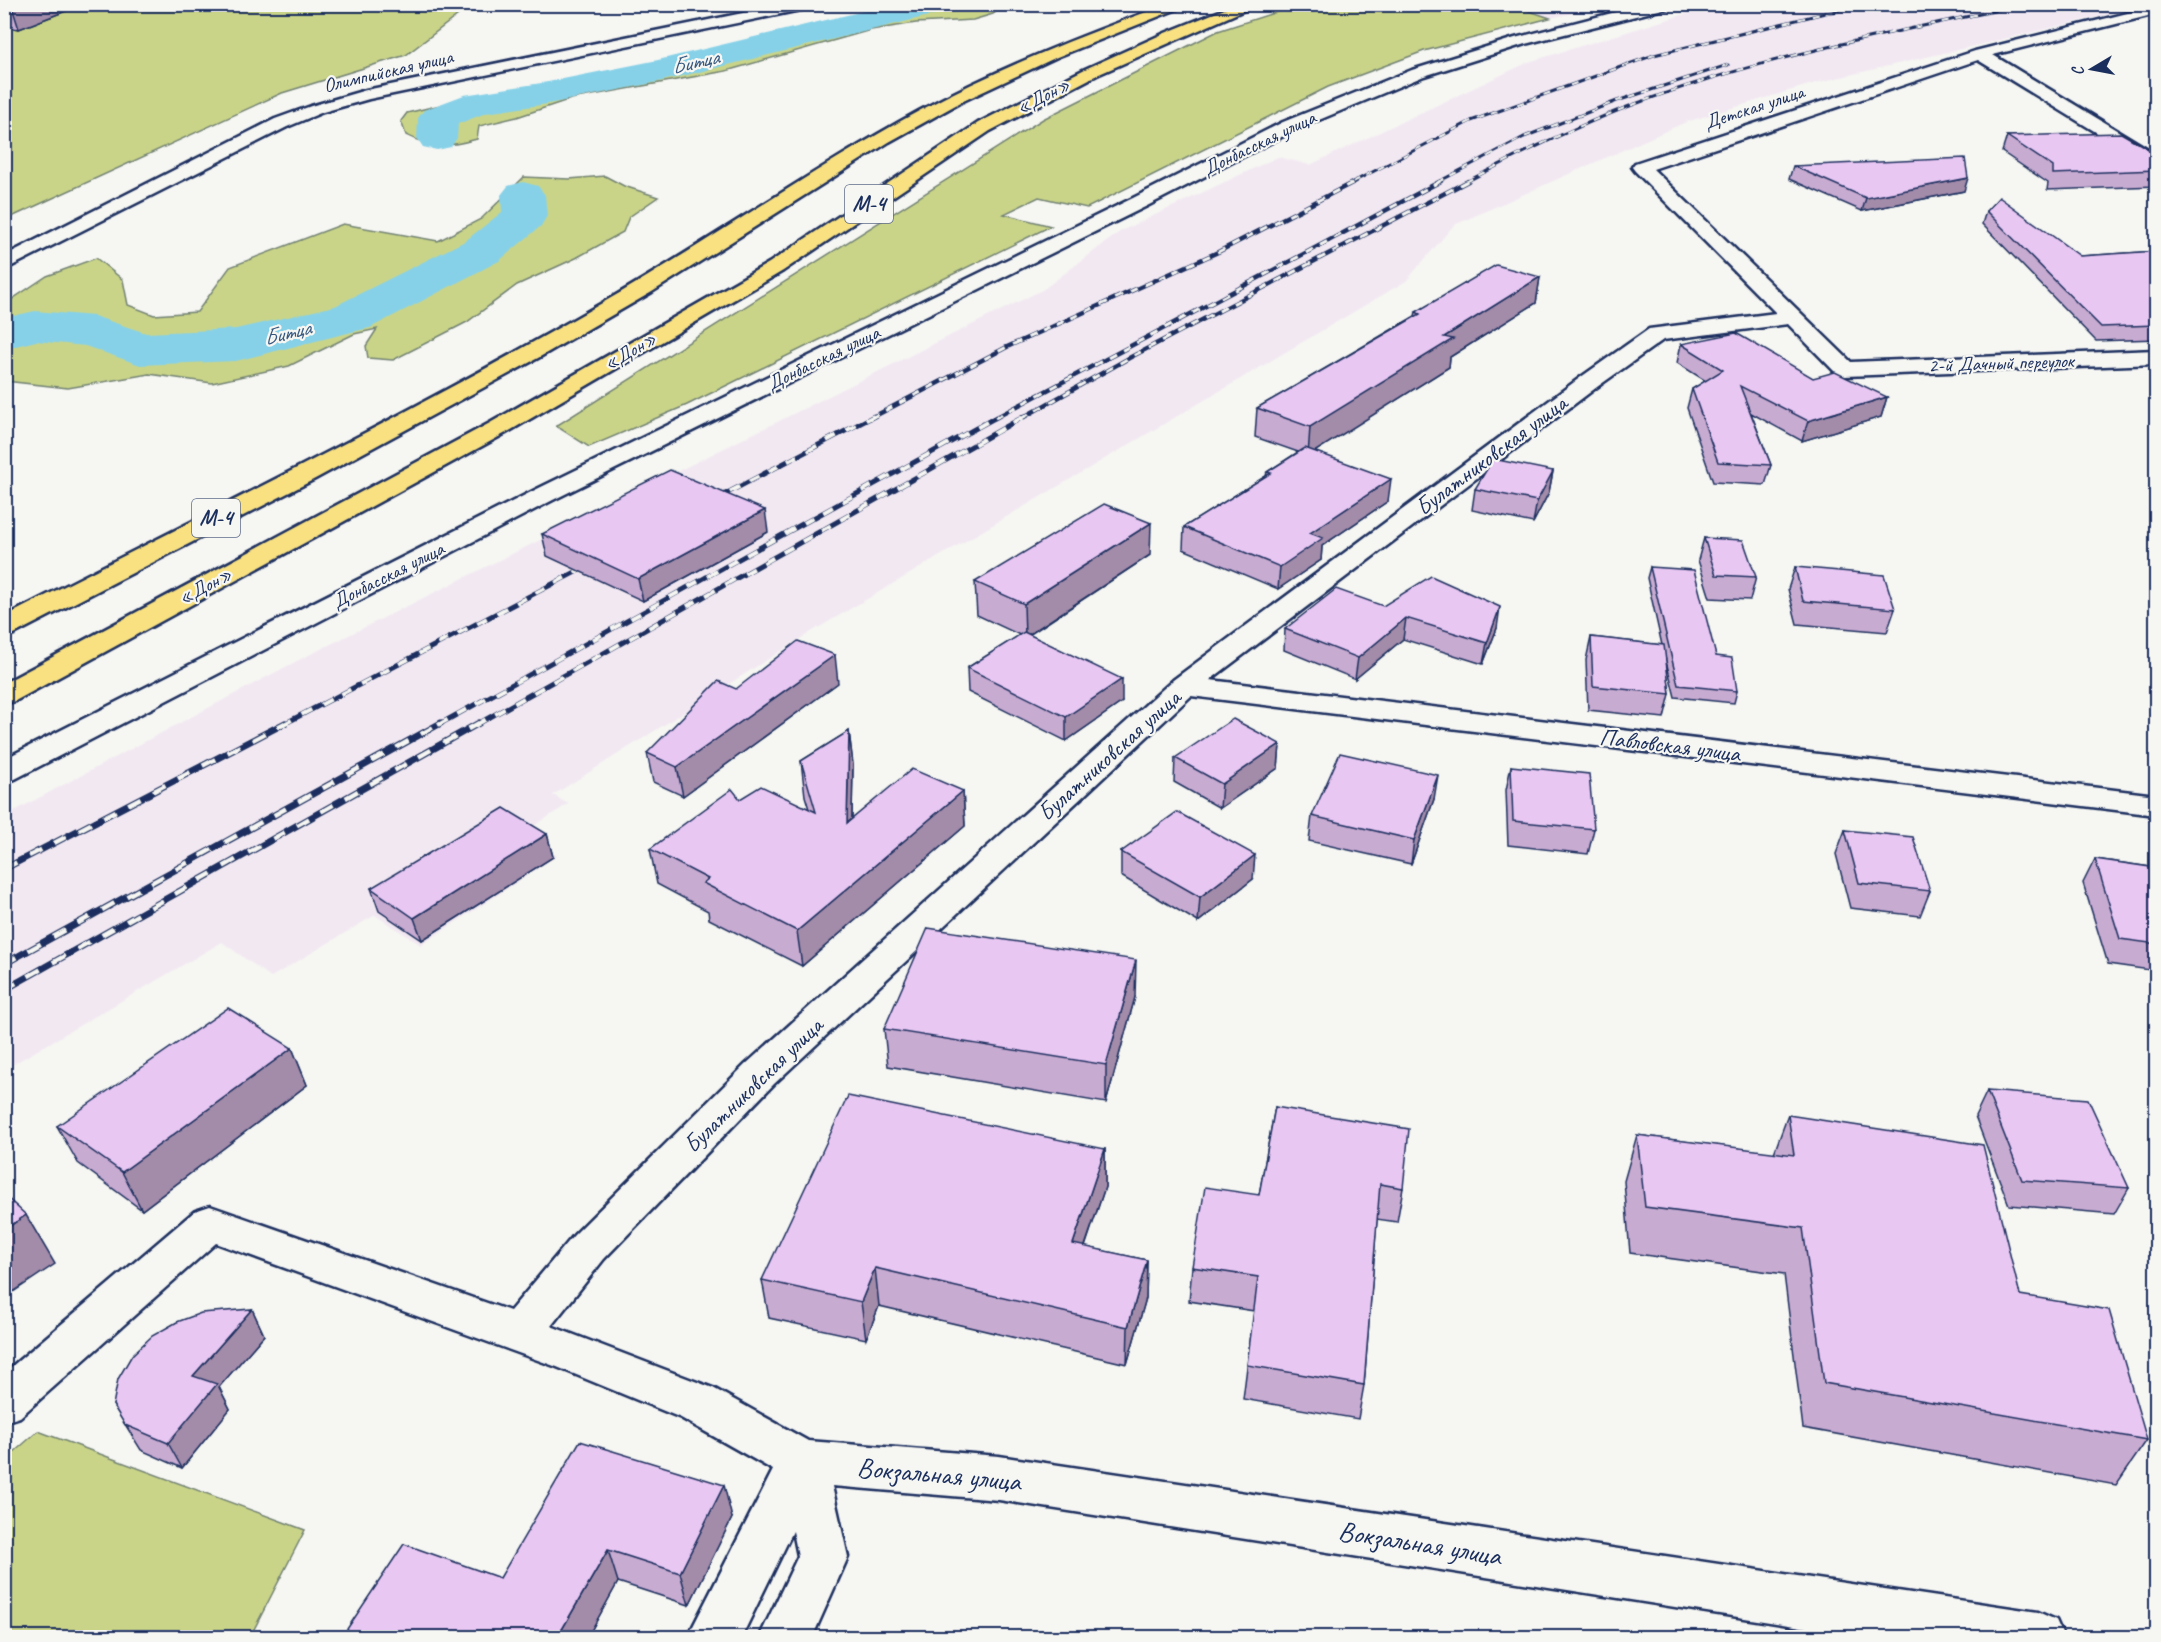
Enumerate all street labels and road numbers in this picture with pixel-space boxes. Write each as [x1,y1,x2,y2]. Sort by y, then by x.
street label: Олимпийская улица [321,44,457,98]
street label: «Дон» [1012,72,1074,120]
street label: Детская улица [1701,79,1809,135]
street label: Донбасская улица [1198,104,1321,181]
road number: М-4 [845,185,893,223]
street label: Донбасская улица [762,319,885,396]
street label: «Дон» [599,326,661,376]
street label: 2-й Дачный переулок [1928,348,2076,378]
street label: Булатниковская улица [1409,387,1575,522]
road number: М-4 [192,499,240,537]
street label: Донбасская улица [328,535,449,614]
street label: «Дон» [174,562,236,610]
street label: Булатниковская улица [1031,681,1188,827]
street label: Павловская улица [1598,721,1744,769]
street label: Булатниковская улица [677,1009,831,1159]
street label: Вокзальная улица [856,1449,1024,1499]
street label: Вокзальная улица [1336,1513,1506,1573]

